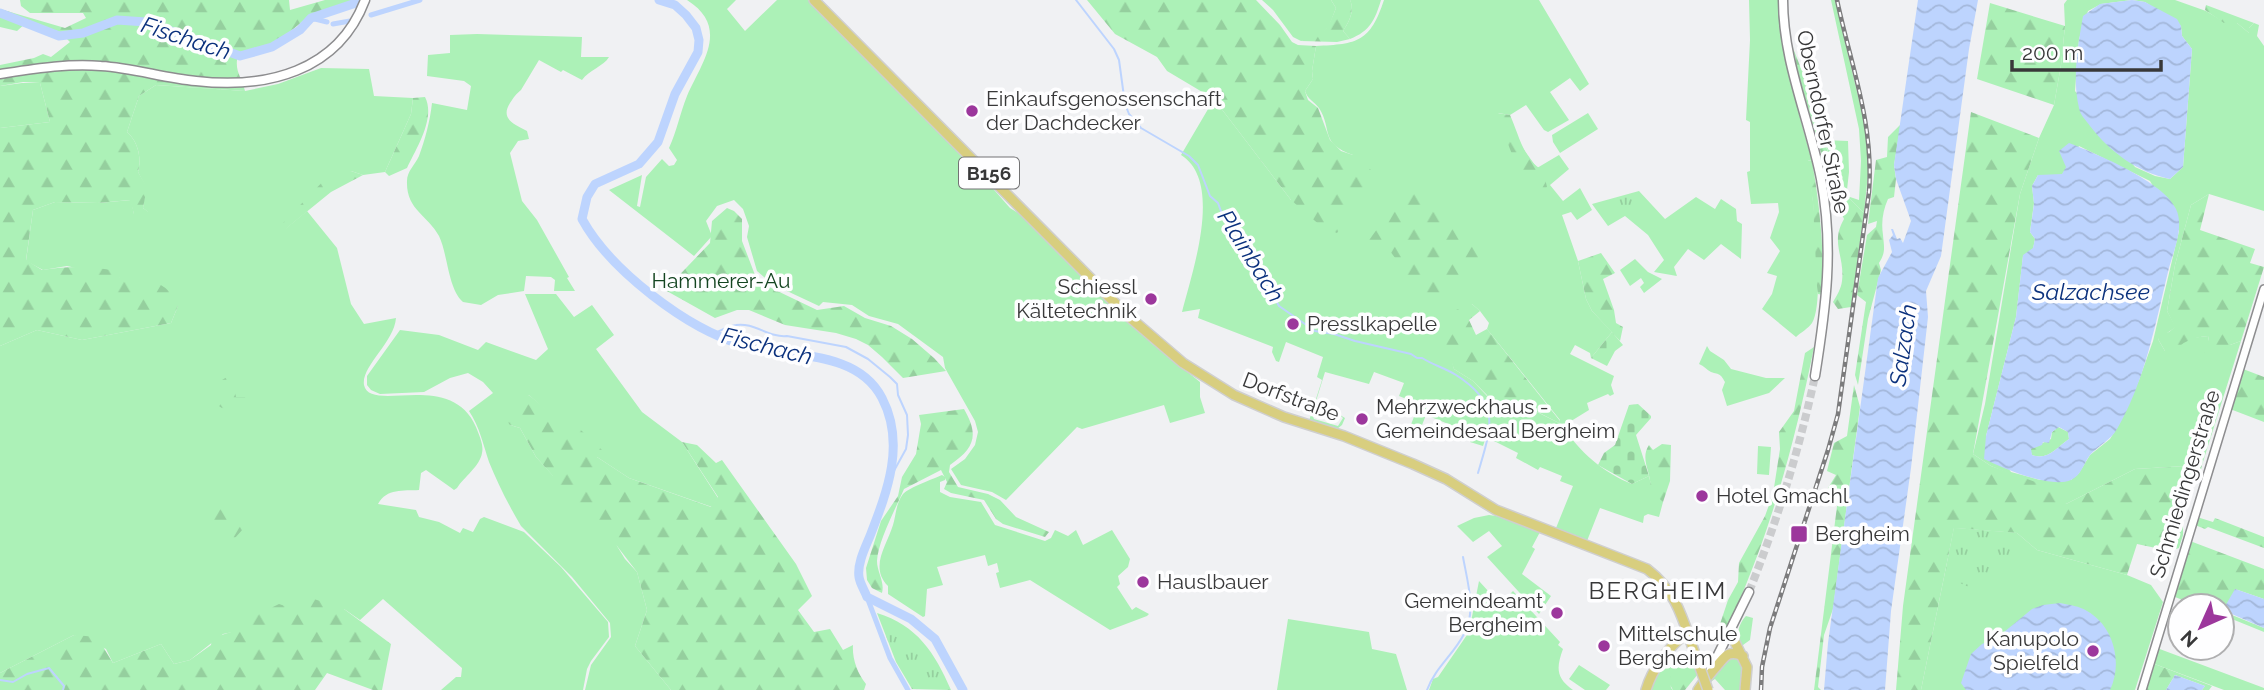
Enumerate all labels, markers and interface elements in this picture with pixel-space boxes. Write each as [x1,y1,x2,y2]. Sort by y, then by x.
water label: Fischach [138,10,234,65]
street label: Oberndorfer Straße [1792,28,1855,216]
scale bar [2012,28,2161,72]
text: 200 m [2022,40,2083,65]
place label: Einkaufsgenossenschaft der Dachdecker [986,86,1222,135]
marker: Einkaufsgenossenschaft der Dachdecker [964,103,980,119]
road number: B156 [959,158,1019,188]
water label: Plainbach [1213,205,1290,307]
park label: Hammerer-Au [652,268,790,293]
place label: Schiessl Kältetechnik [1016,274,1137,323]
water label: Salzachsee [2031,278,2150,305]
marker: Schiessl Kältetechnik [1143,291,1159,307]
water label: Salzach [1883,302,1922,389]
place label: Presslkapelle [1307,311,1437,336]
marker: Presslkapelle [1285,316,1301,332]
water label: Fischach [719,321,815,370]
street label: Dorfstraße [1239,367,1343,426]
street label: Schmiedingerstraße [2144,387,2225,581]
place label: Mehrzweckhaus - Gemeindesaal Bergheim [1376,394,1615,443]
marker: Mehrzweckhaus - Gemeindesaal Bergheim [1354,411,1370,427]
place label: Hotel Gmachl [1716,483,1849,508]
marker: Hotel Gmachl [1694,488,1710,504]
place label: Bergheim [1815,521,1910,546]
marker: Bergheim [1789,524,1809,544]
place label: Hauslbauer [1157,569,1269,594]
marker: Hauslbauer [1135,574,1151,590]
district label: BERGHEIM [1589,576,1727,605]
place label: Gemeindeamt Bergheim [1404,588,1543,637]
north arrow [2166,592,2236,662]
marker: Gemeindeamt Bergheim [1549,605,1565,621]
place label: Mittelschule Bergheim [1618,621,1737,670]
place label: Kanupolo Spielfeld [1986,626,2079,675]
text: N [2176,626,2202,652]
marker: Mittelschule Bergheim [1596,638,1612,654]
marker: Kanupolo Spielfeld [2085,643,2101,659]

